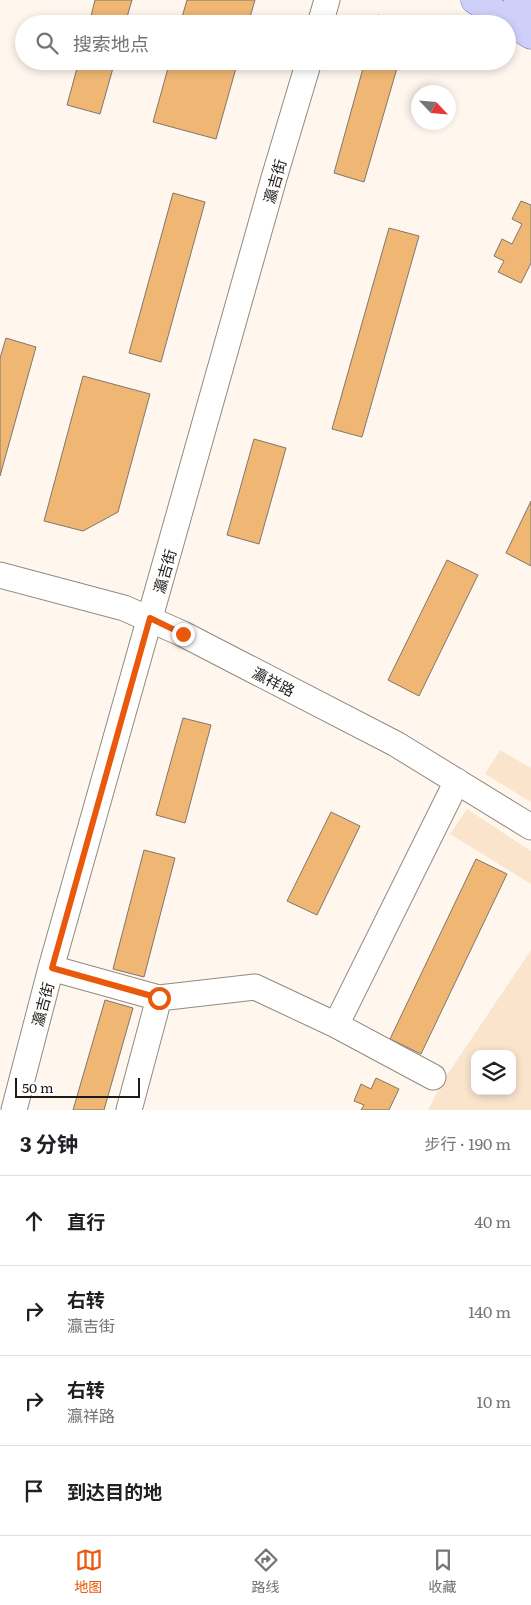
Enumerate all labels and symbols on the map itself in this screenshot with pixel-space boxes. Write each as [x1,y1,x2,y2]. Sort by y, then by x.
north arrow [411,85,456,130]
street label: 瀛吉街 [257,156,291,206]
street label: 瀛吉街 [147,546,181,596]
route end [172,623,195,646]
street label: 瀛祥路 [249,661,299,701]
street label: 瀛吉街 [25,979,59,1029]
route start [148,987,171,1010]
scale bar [15,1075,140,1098]

